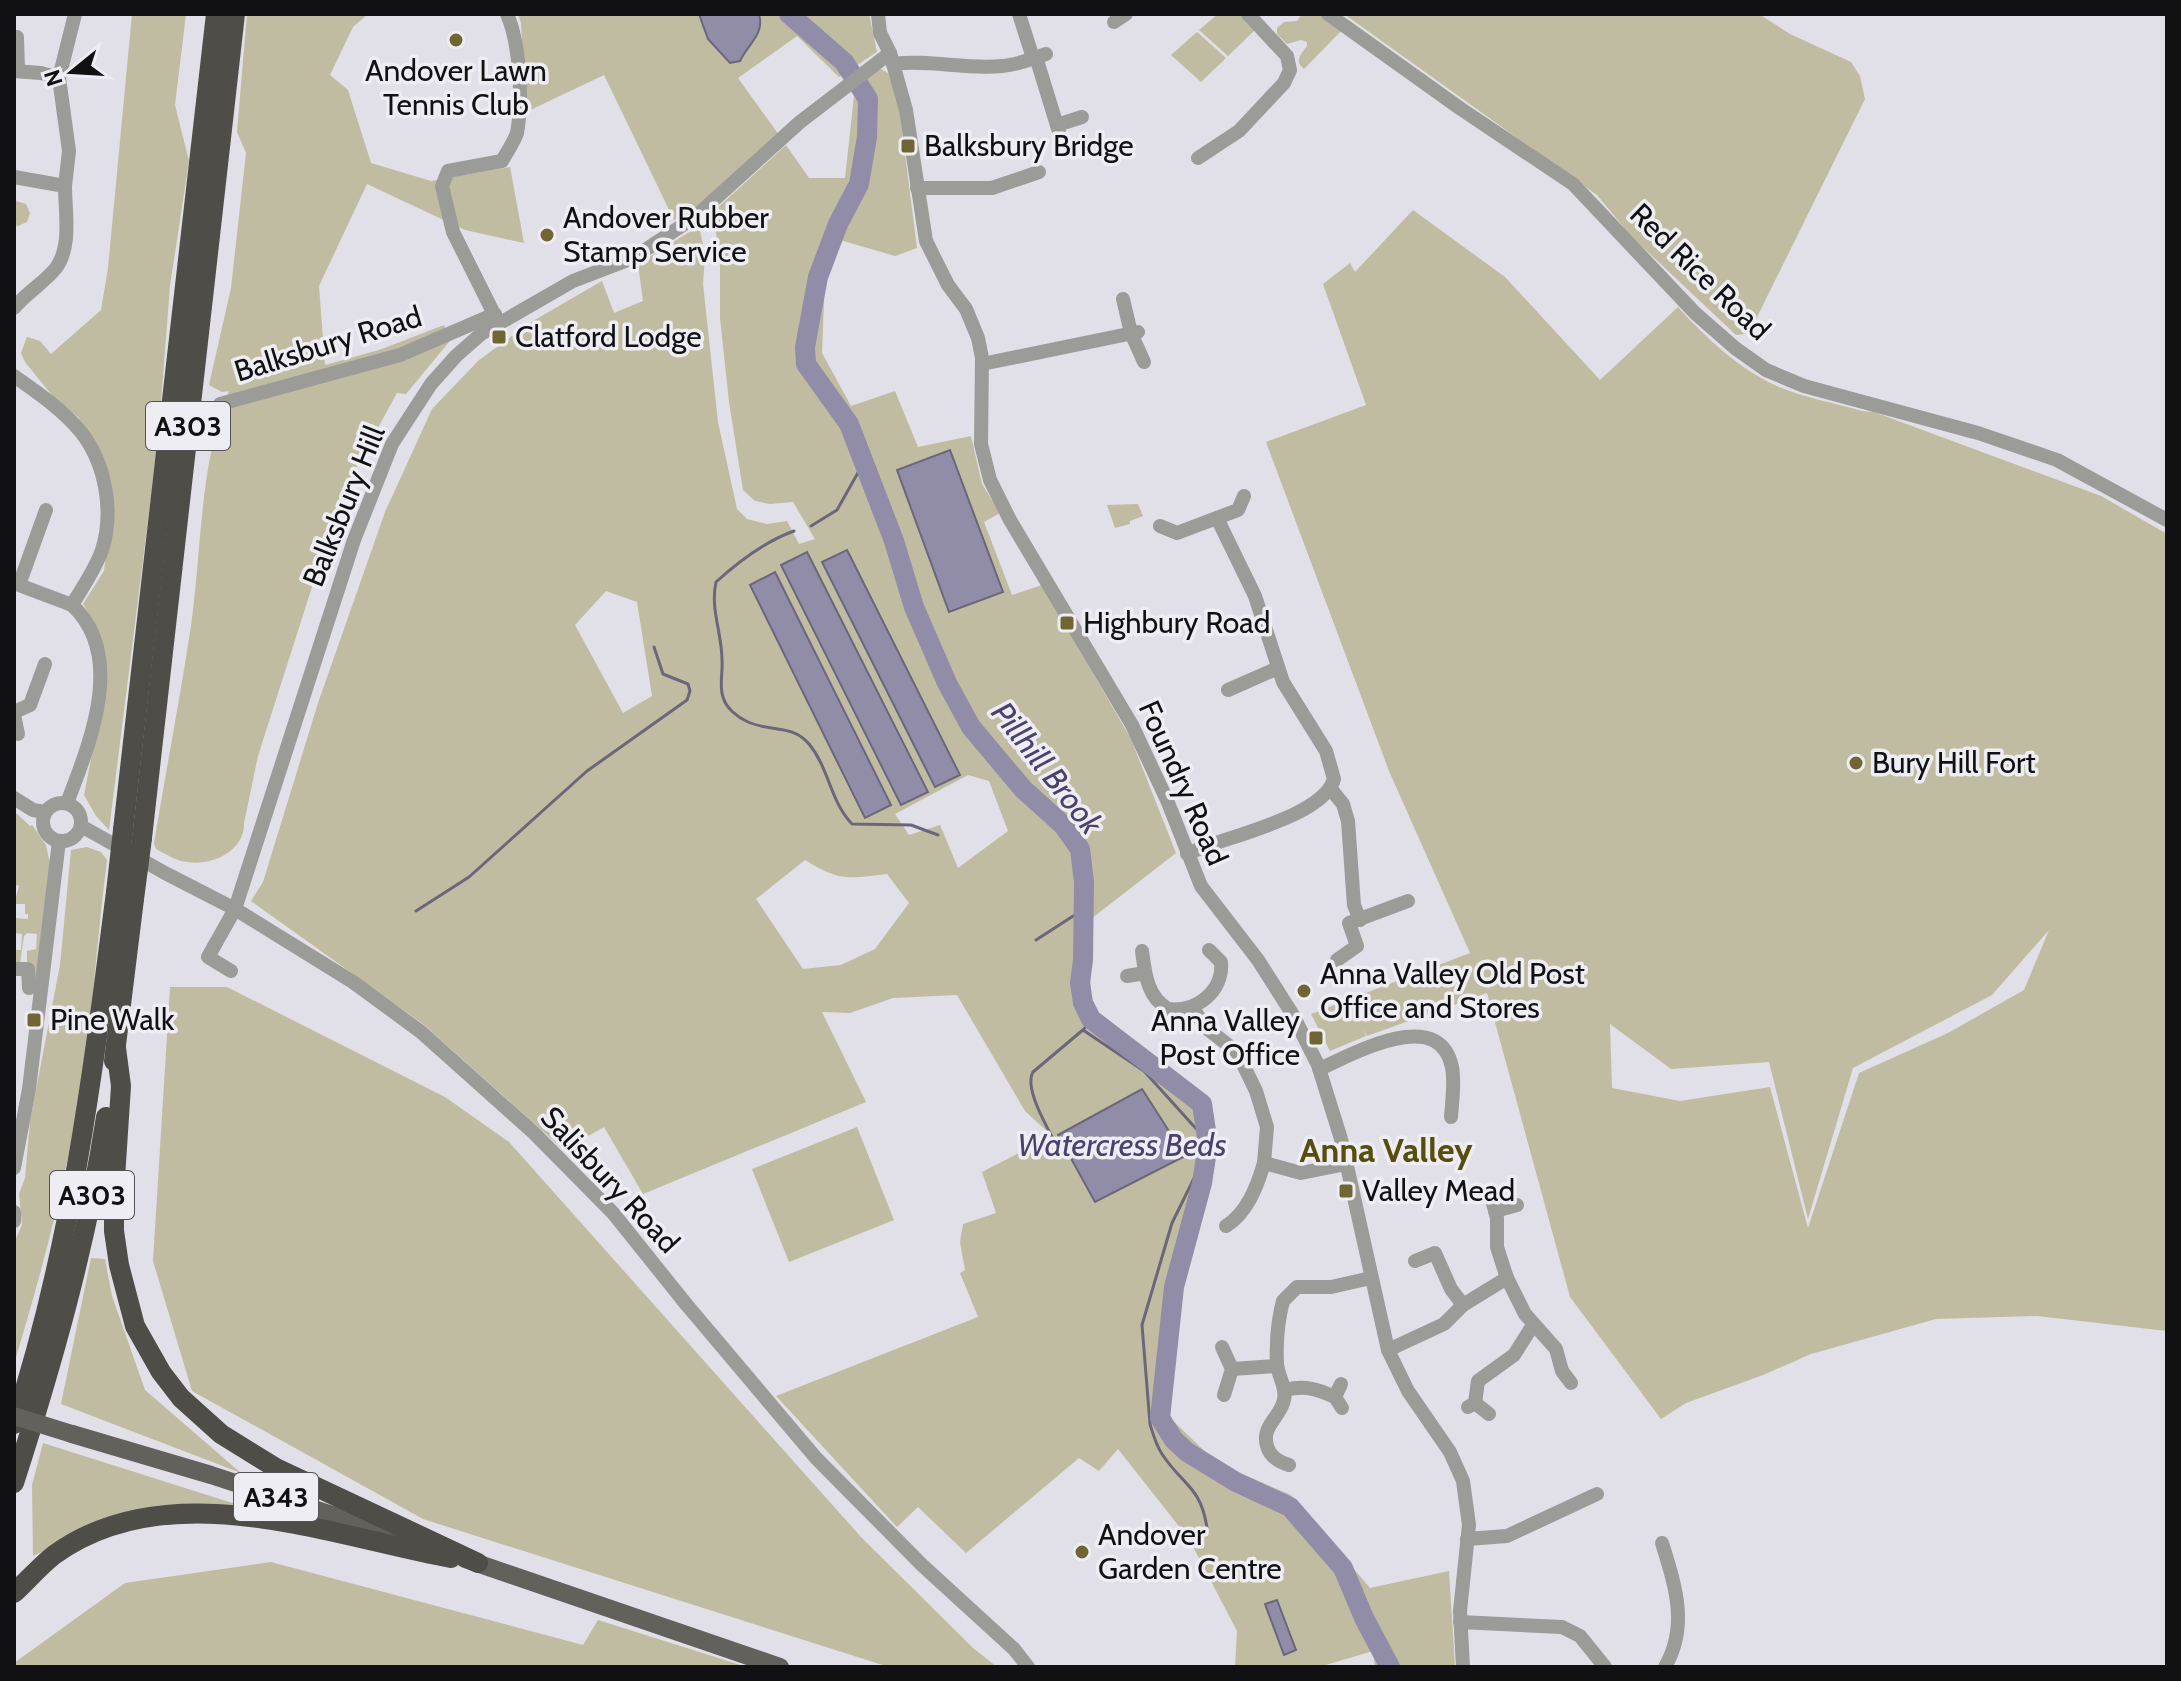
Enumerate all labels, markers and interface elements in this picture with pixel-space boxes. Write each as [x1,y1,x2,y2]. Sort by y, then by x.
marker: Andover Lawn Tennis Club [447,31,465,49]
north arrow [32,32,112,112]
place label: Andover Lawn Tennis Club [365,52,547,123]
text: N [38,66,69,90]
place label: Balksbury Bridge [924,127,1134,164]
marker: Balksbury Bridge [899,137,917,155]
street label: Red Rice Road [1622,195,1778,348]
place label: Andover Rubber Stamp Service [563,199,769,270]
marker: Andover Rubber Stamp Service [538,226,556,244]
street label: Balksbury Road [230,297,426,390]
place label: Clatford Lodge [515,318,702,355]
marker: Clatford Lodge [490,328,508,346]
road number: A303 [146,402,230,450]
street label: Balksbury Hill [294,420,393,592]
place label: Highbury Road [1083,604,1270,641]
marker: Highbury Road [1058,614,1076,632]
water label: Pillhill Brook [984,694,1112,843]
street label: Foundry Road [1131,695,1236,871]
place label: Bury Hill Fort [1872,744,2036,781]
marker: Bury Hill Fort [1847,754,1865,772]
place label: Anna Valley Old Post Office and Stores [1320,955,1585,1026]
marker: Anna Valley Old Post Office and Stores [1295,982,1313,1000]
place label: Pine Walk [50,1001,175,1038]
place label: Anna Valley Post Office [1151,1002,1300,1073]
marker: Pine Walk [25,1011,43,1029]
marker: Anna Valley Post Office [1307,1029,1325,1047]
street label: Salisbury Road [533,1099,688,1261]
water label: Watercress Beds [1017,1125,1227,1164]
district label: Anna Valley [1299,1129,1473,1171]
road number: A303 [50,1171,134,1219]
place label: Valley Mead [1362,1172,1515,1209]
marker: Valley Mead [1337,1182,1355,1200]
road number: A343 [234,1473,318,1521]
place label: Andover Garden Centre [1098,1516,1282,1587]
marker: Andover Garden Centre [1073,1543,1091,1561]

